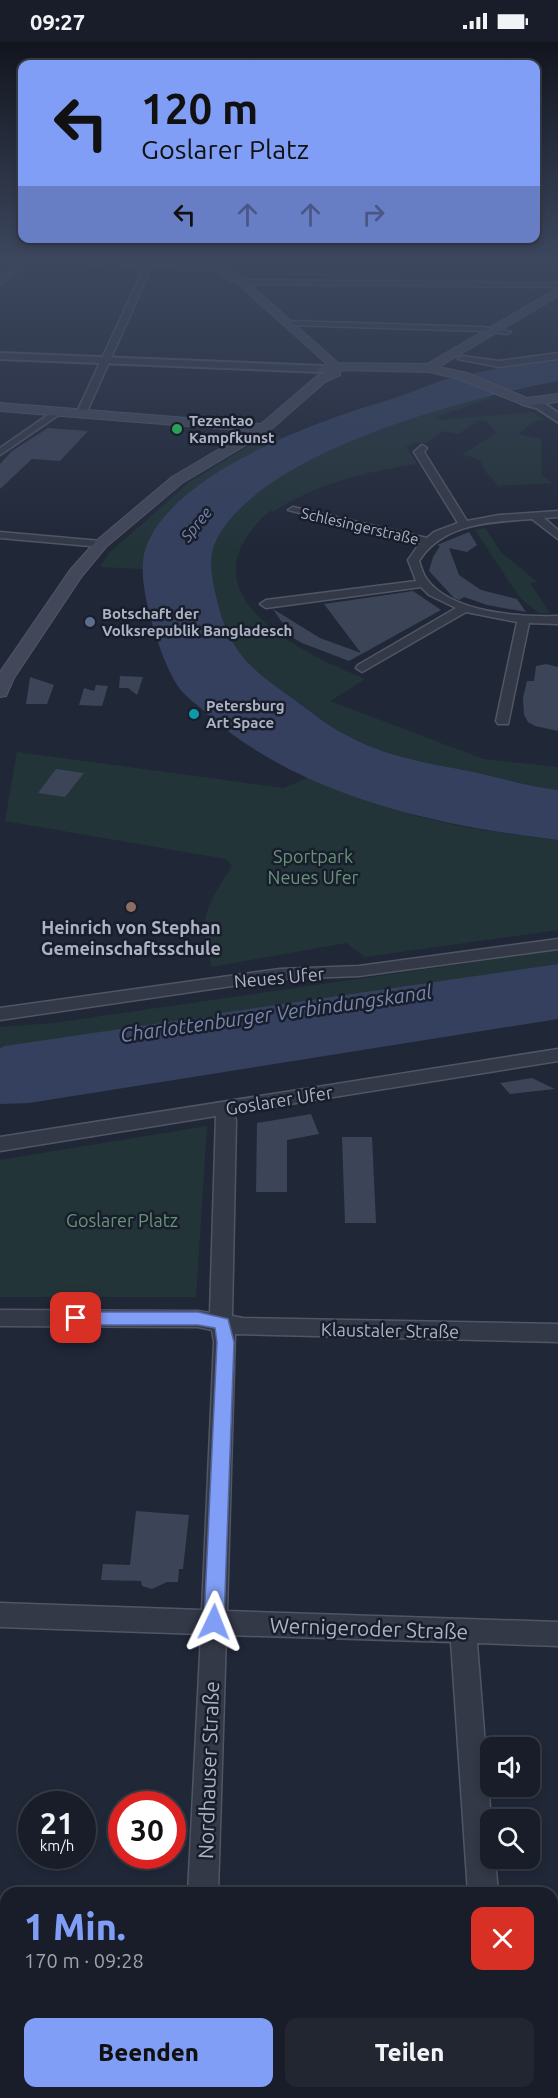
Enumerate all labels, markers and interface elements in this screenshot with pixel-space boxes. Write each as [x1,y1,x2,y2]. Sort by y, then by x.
text: 09:27 [30,9,85,34]
icon: left [42,84,120,162]
text: 120 m [141,85,258,132]
text: Goslarer Platz [141,134,309,164]
icon: left [168,198,201,231]
icon: ahead [231,198,264,231]
icon: ahead [294,198,327,231]
icon: right [357,198,390,231]
place label: Tezentao Kampfkunst [189,412,275,446]
marker: Tezentao Kampfkunst [170,422,184,436]
water label: Spree [176,503,215,546]
street label: Schlesingerstraße [300,504,420,548]
place label: Botschaft der Volksrepublik Bangladesch [102,605,292,639]
marker: Botschaft der Volksrepublik Bangladesch [83,615,97,629]
place label: Petersburg Art Space [206,697,285,731]
marker: Petersburg Art Space [187,707,201,721]
park label: Sportpark Neues Ufer [268,846,359,887]
marker: Heinrich von Stephan Gemeinschaftsschule [124,900,138,914]
place label: Heinrich von Stephan Gemeinschaftsschule [41,917,221,958]
street label: Neues Ufer [233,963,325,991]
water label: Charlottenburger Verbindungskanal [119,980,434,1046]
street label: Goslarer Ufer [224,1082,334,1118]
park label: Goslarer Platz [66,1210,178,1230]
pin [50,1292,101,1343]
icon: arrive [59,1301,92,1334]
street label: Klaustaler Straße [321,1319,459,1341]
position arrow [182,1590,246,1654]
street label: Wernigeroder Straße [269,1613,469,1643]
street label: Nordhauser Straße [193,1681,223,1859]
map controls [480,1737,540,1869]
button: sound [480,1737,540,1797]
speed limit sign: 30 [108,1791,186,1869]
text: 21 [40,1806,74,1840]
button: search [480,1809,540,1869]
text: km/h [40,1837,74,1854]
text: 1 Min. [24,1906,126,1947]
button: close [471,1907,534,1970]
text: 170 m · 09:28 [24,1949,144,1972]
button: Beenden [24,2018,273,2087]
button: Teilen [285,2018,534,2087]

